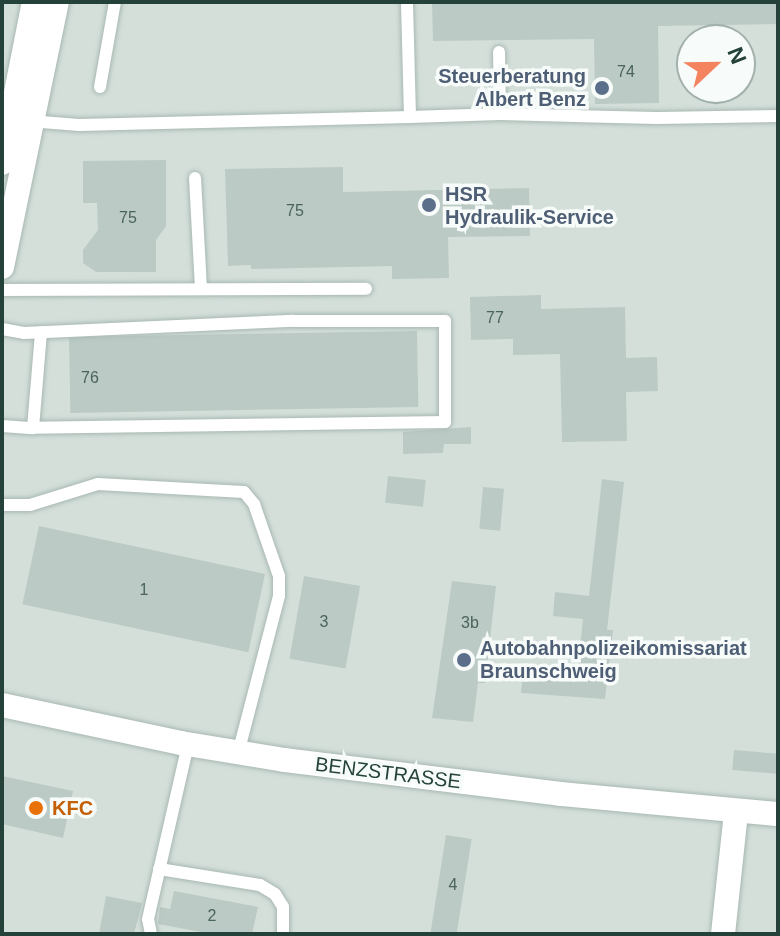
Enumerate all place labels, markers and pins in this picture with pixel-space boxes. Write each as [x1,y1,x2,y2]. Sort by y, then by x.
place label: Steuerberatung Albert Benz [438,64,586,111]
marker: Steuerberatung Albert Benz [593,79,611,97]
place label: HSR Hydraulik-Service [445,182,614,229]
marker: HSR Hydraulik-Service [420,196,438,214]
place label: Autobahnpolizeikomissariat Braunschweig [480,636,747,683]
marker: Autobahnpolizeikomissariat Braunschweig [455,651,473,669]
place label: KFC [52,796,93,820]
marker: KFC [27,799,45,817]

